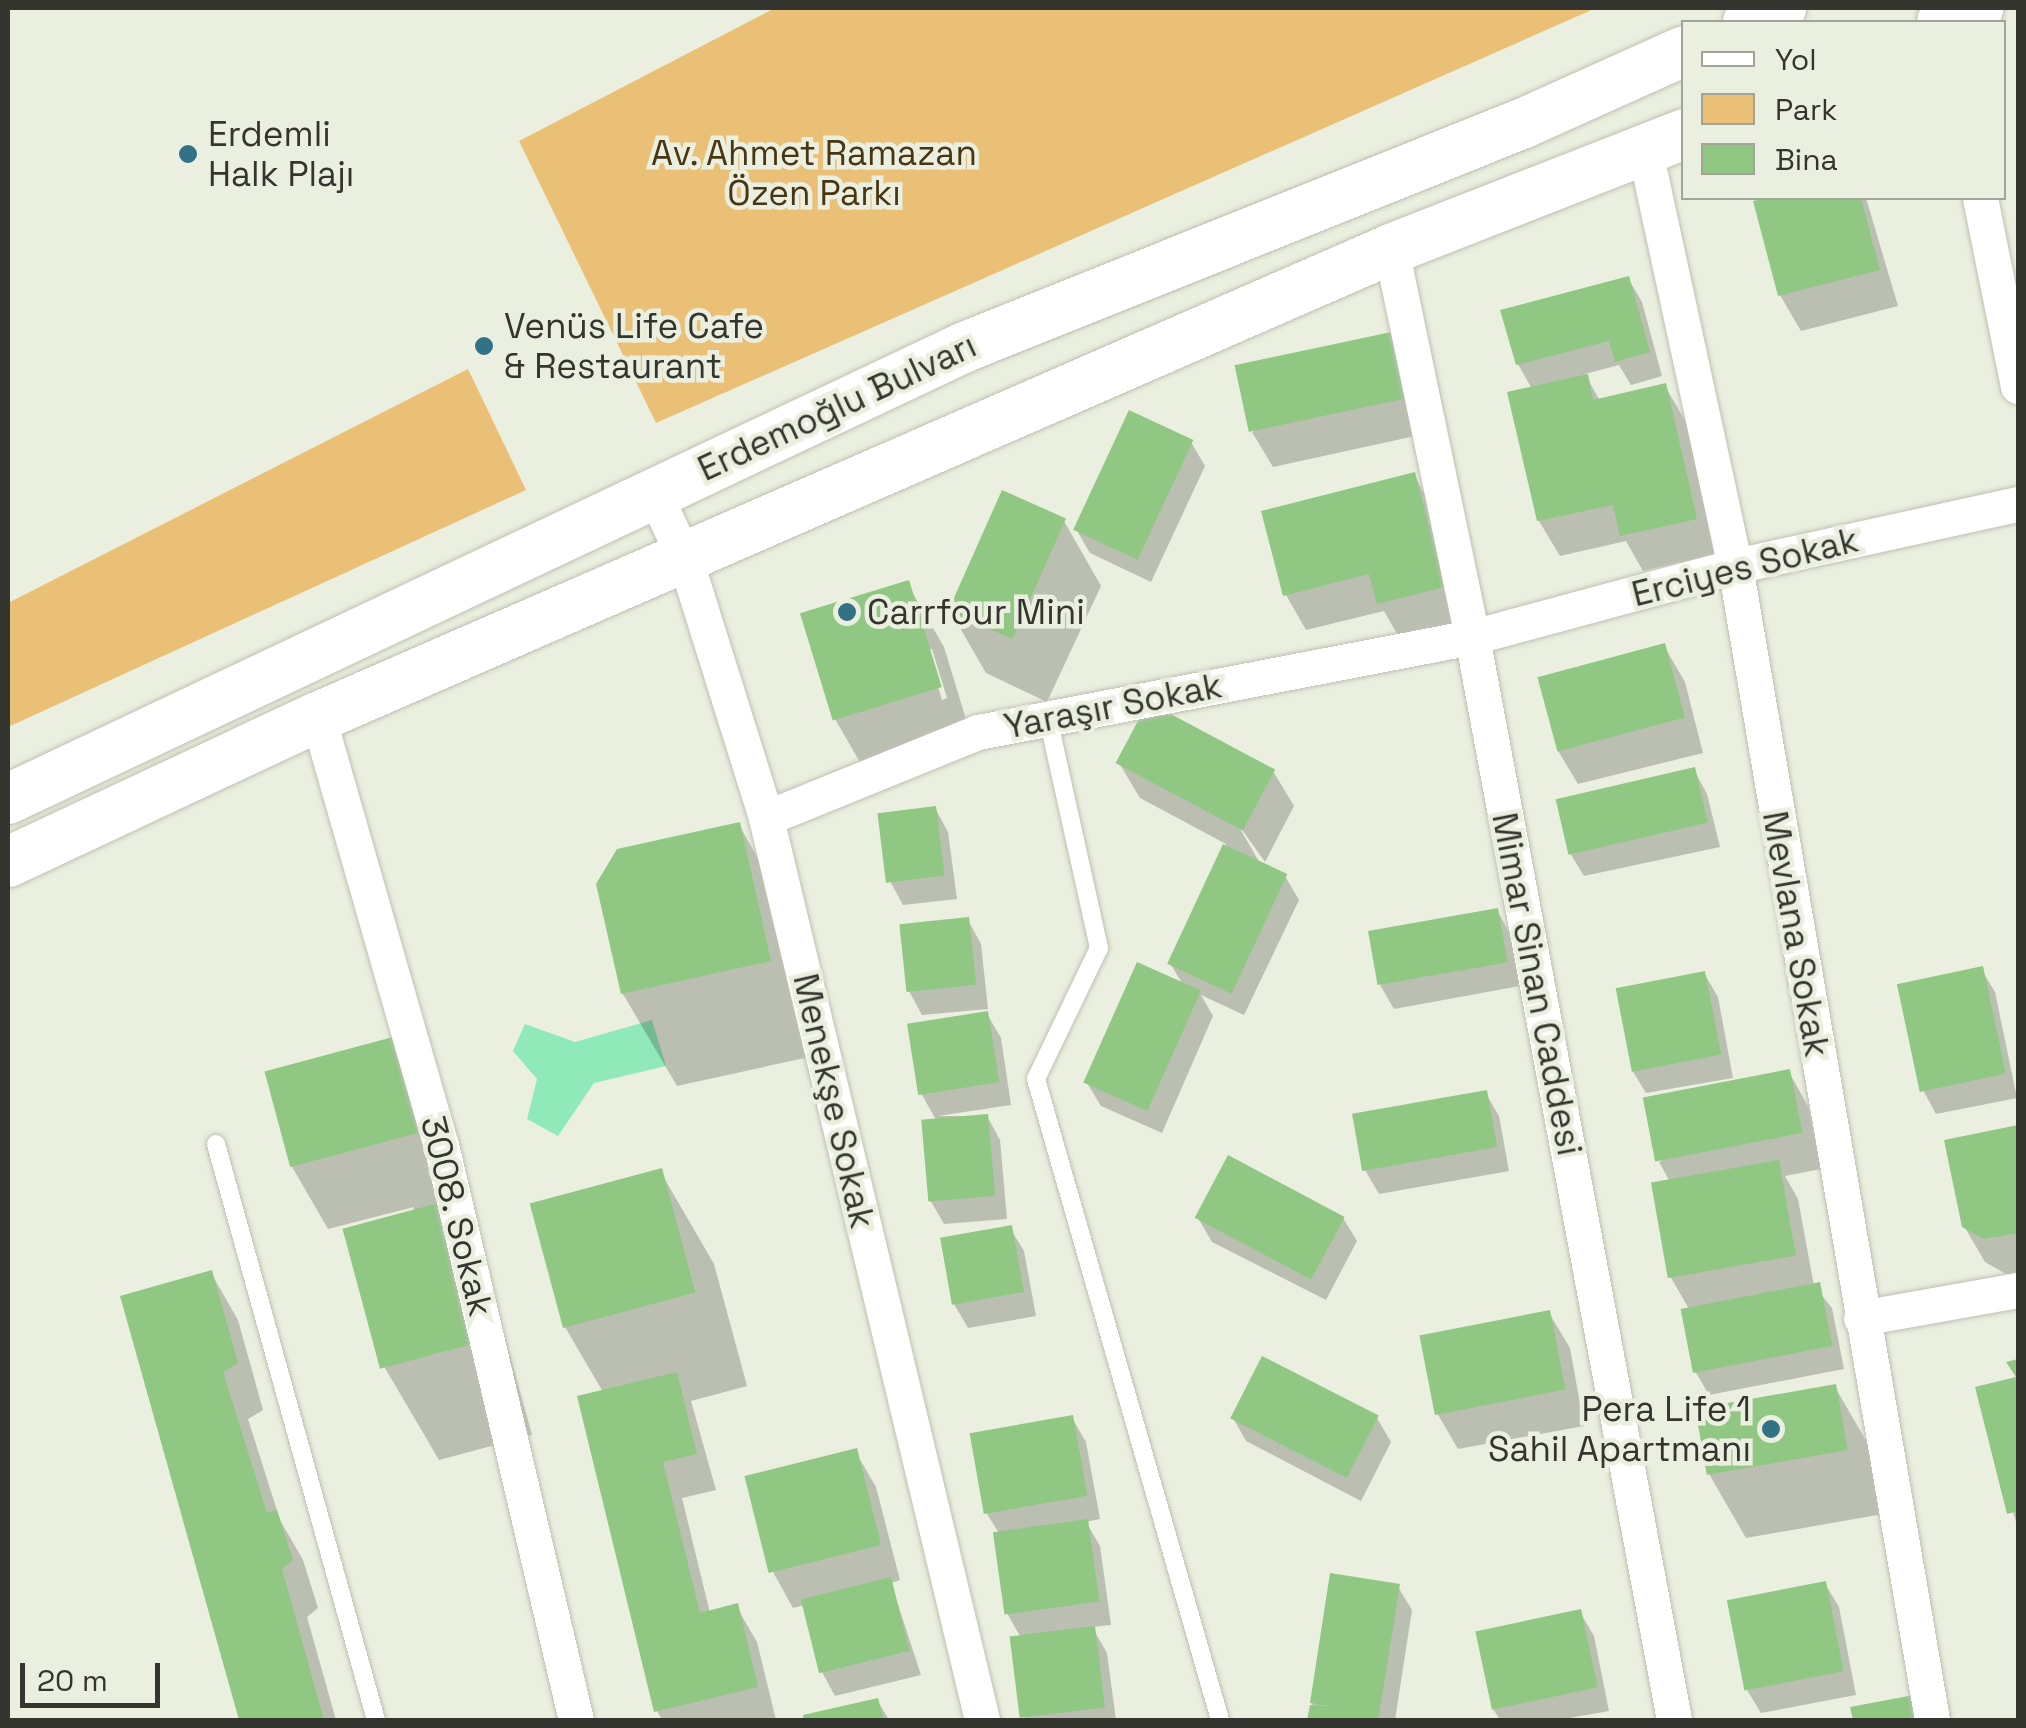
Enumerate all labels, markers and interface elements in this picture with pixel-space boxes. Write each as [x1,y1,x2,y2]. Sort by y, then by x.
legend [1681,20,2006,200]
text: Yol [1775,40,1817,79]
text: Park [1775,90,1837,129]
place label: Erdemli Halk Plajı [208,113,354,195]
park label: Av. Ahmet Ramazan Özen Parkı [650,132,978,214]
text: Bina [1775,140,1838,179]
marker: Erdemli Halk Plajı [177,143,199,165]
place label: Venüs Life Cafe & Restaurant [504,305,764,387]
street label: Erdemoğlu Bulvarı [691,324,983,490]
marker: Venüs Life Cafe & Restaurant [473,335,495,357]
street label: Erciyes Sokak [1627,519,1863,615]
place label: Carrfour Mini [867,591,1085,633]
marker: Carrfour Mini [836,601,858,623]
street label: Yaraşır Sokak [1001,664,1225,748]
street label: Mevlana Sokak [1754,808,1838,1060]
street label: Mimar Sinan Caddesi [1483,809,1591,1159]
street label: Menekşe Sokak [784,970,884,1232]
street label: 3008. Sokak [412,1111,502,1321]
place label: Pera Life 1 Sahil Apartmanı [1488,1388,1751,1470]
marker: Pera Life 1 Sahil Apartmanı [1760,1418,1782,1440]
scale bar [25,1643,165,1705]
text: 20 m [37,1661,108,1700]

